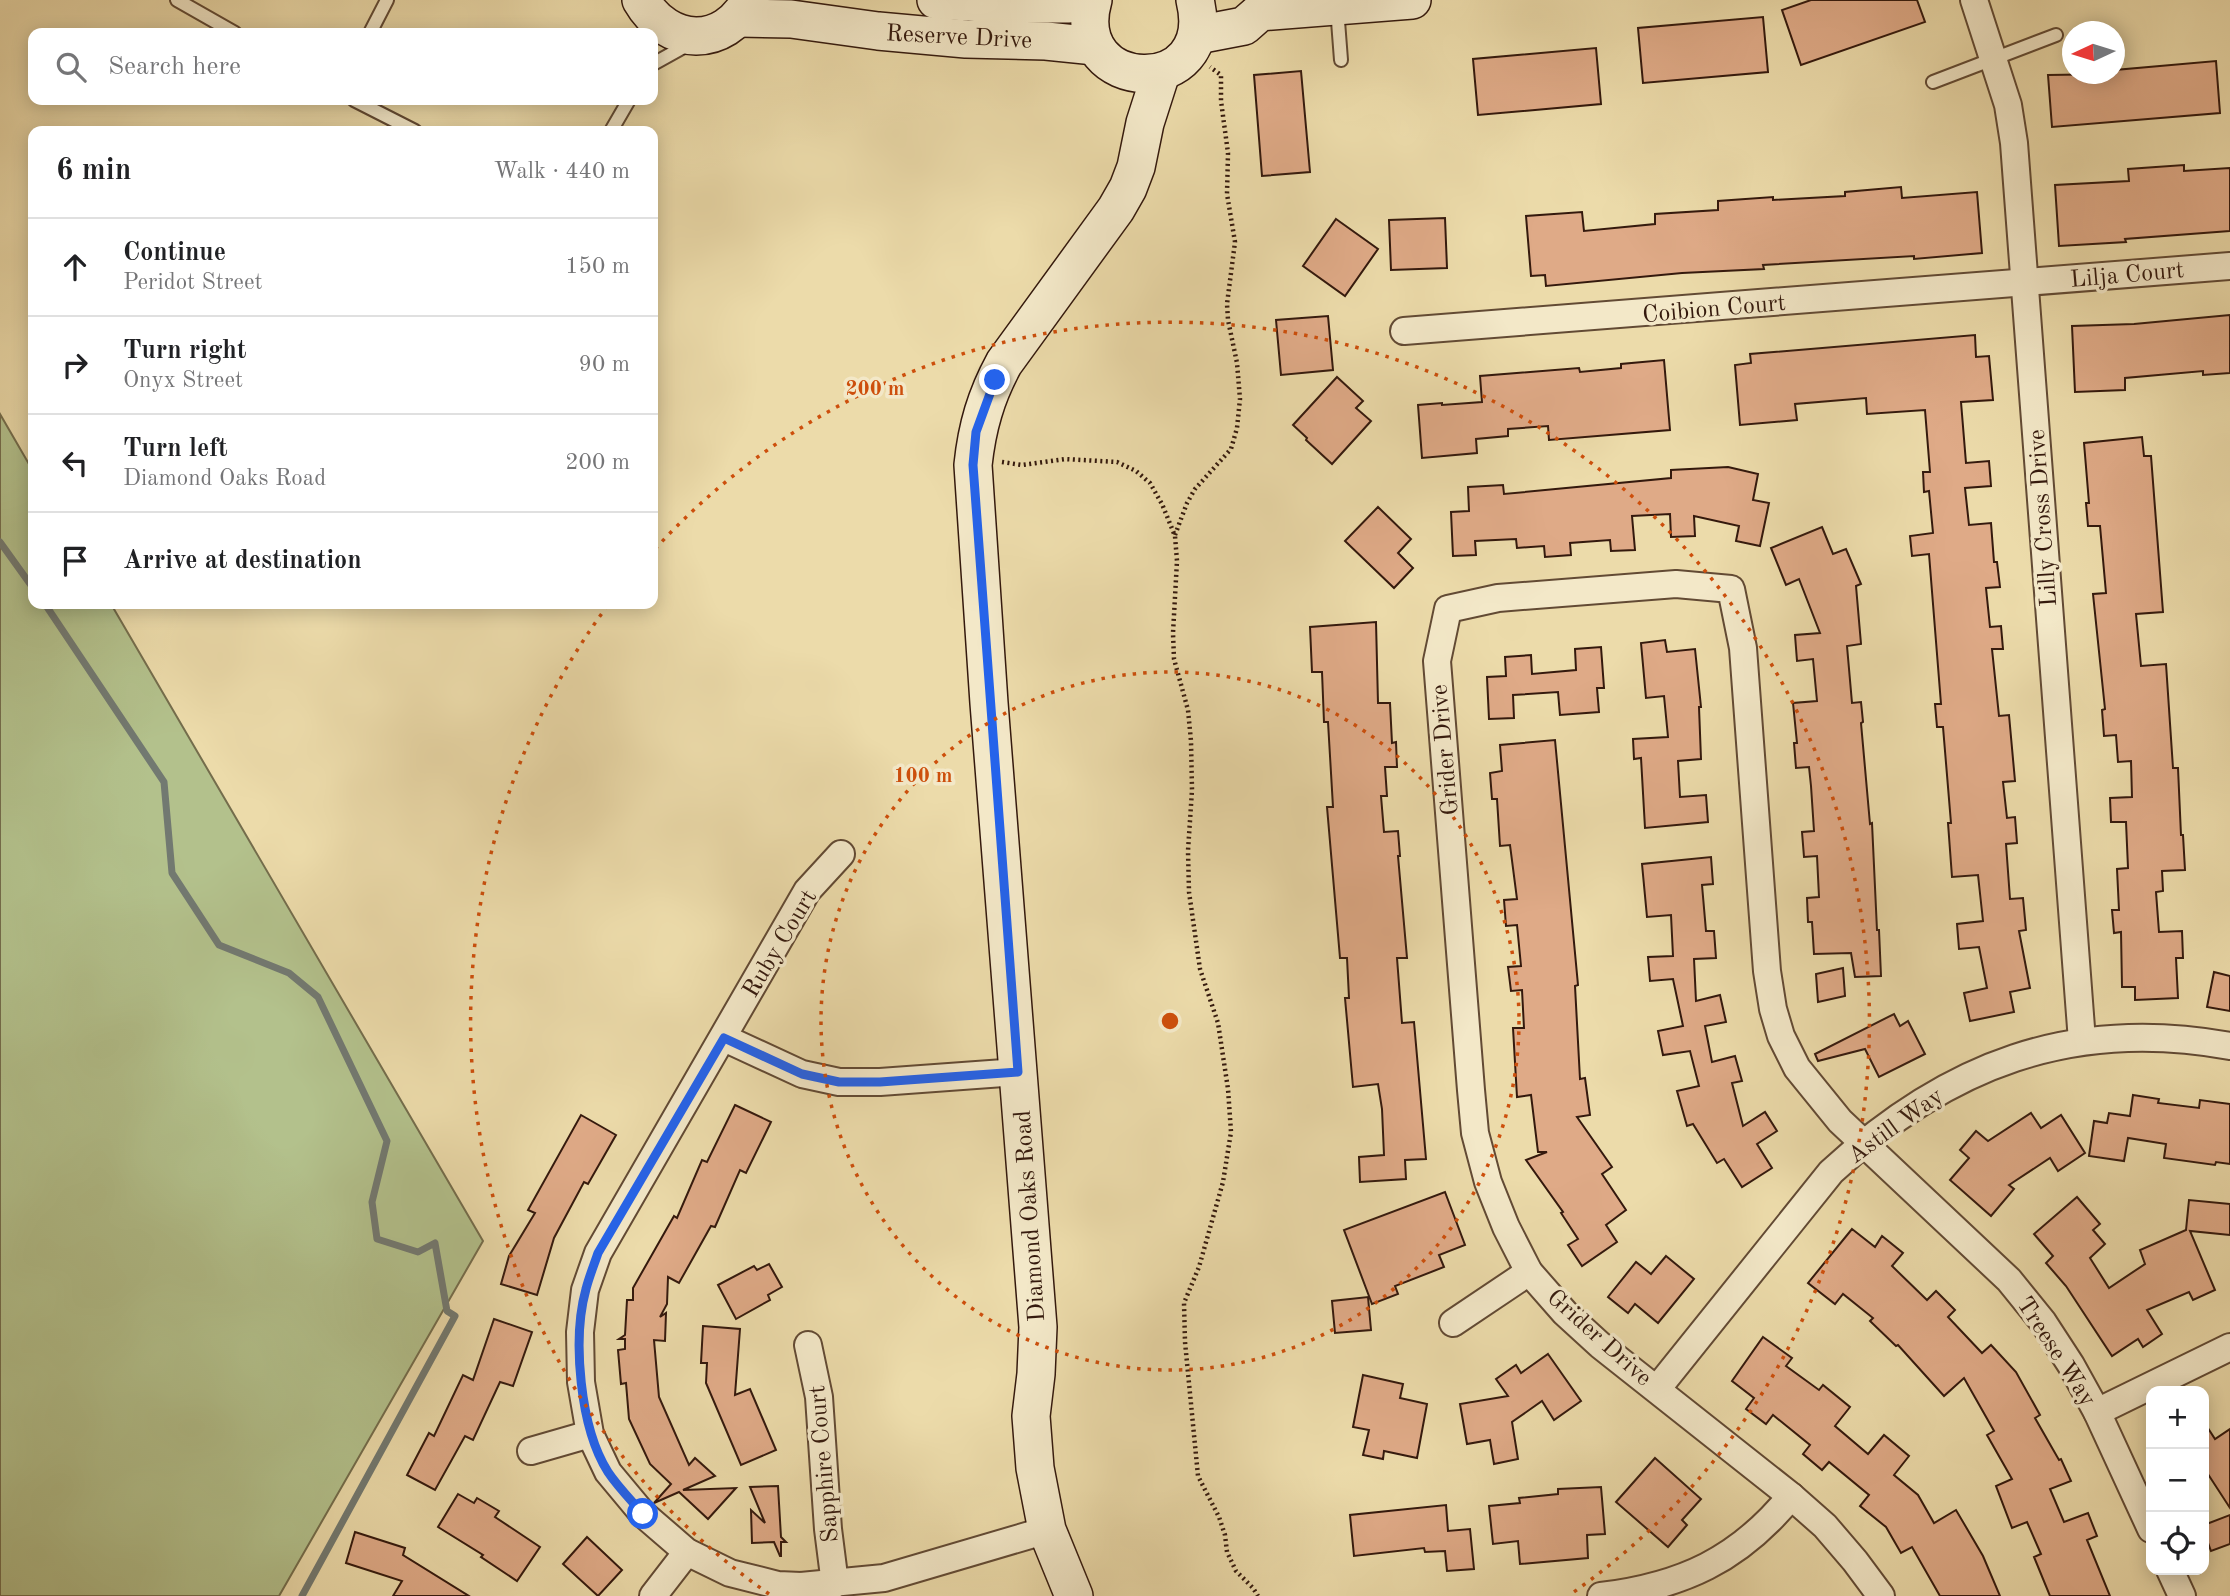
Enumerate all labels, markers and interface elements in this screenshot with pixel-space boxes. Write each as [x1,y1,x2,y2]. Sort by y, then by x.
north arrow [2062,21,2125,84]
street label: Reserve Drive [885,22,1033,54]
search box [28,28,658,105]
icon: search [52,48,90,86]
text: Search here [108,54,241,80]
text: 6 min [56,156,131,186]
text: Walk · 440 m [494,160,630,183]
text: Continue [123,240,226,266]
icon: ahead [56,248,94,286]
text: 150 m [565,255,630,278]
street label: Lilja Court [2069,259,2185,293]
text: Peridot Street [123,271,263,294]
street label: Coibion Court [1641,292,1787,328]
text: Turn right [123,338,246,364]
icon: right [56,346,94,384]
text: 90 m [579,353,630,376]
route end [979,364,1010,395]
text: Onyx Street [123,369,243,392]
text: 200 m [845,379,905,400]
street label: Lilly Cross Drive [2026,428,2062,607]
text: Turn left [123,436,228,462]
icon: left [56,444,94,482]
text: 200 m [565,451,630,474]
text: Diamond Oaks Road [123,467,326,490]
icon: arrive [56,542,94,580]
text: Arrive at destination [123,548,362,574]
street label: Grider Drive [1428,683,1464,816]
text: 100 m [893,766,953,787]
street label: Ruby Court [739,886,822,1002]
centre of rings [1158,1009,1182,1033]
street label: Astill Way [1844,1084,1948,1169]
street label: Diamond Oaks Road [1012,1109,1050,1322]
street label: Grider Drive [1542,1286,1656,1391]
street label: Treese Way [2011,1293,2100,1411]
street label: Sapphire Court [806,1384,844,1543]
map controls [2146,1386,2209,1575]
button: + [2146,1386,2209,1449]
button: − [2146,1449,2209,1512]
route start [627,1498,658,1529]
button: locate [2146,1512,2209,1575]

